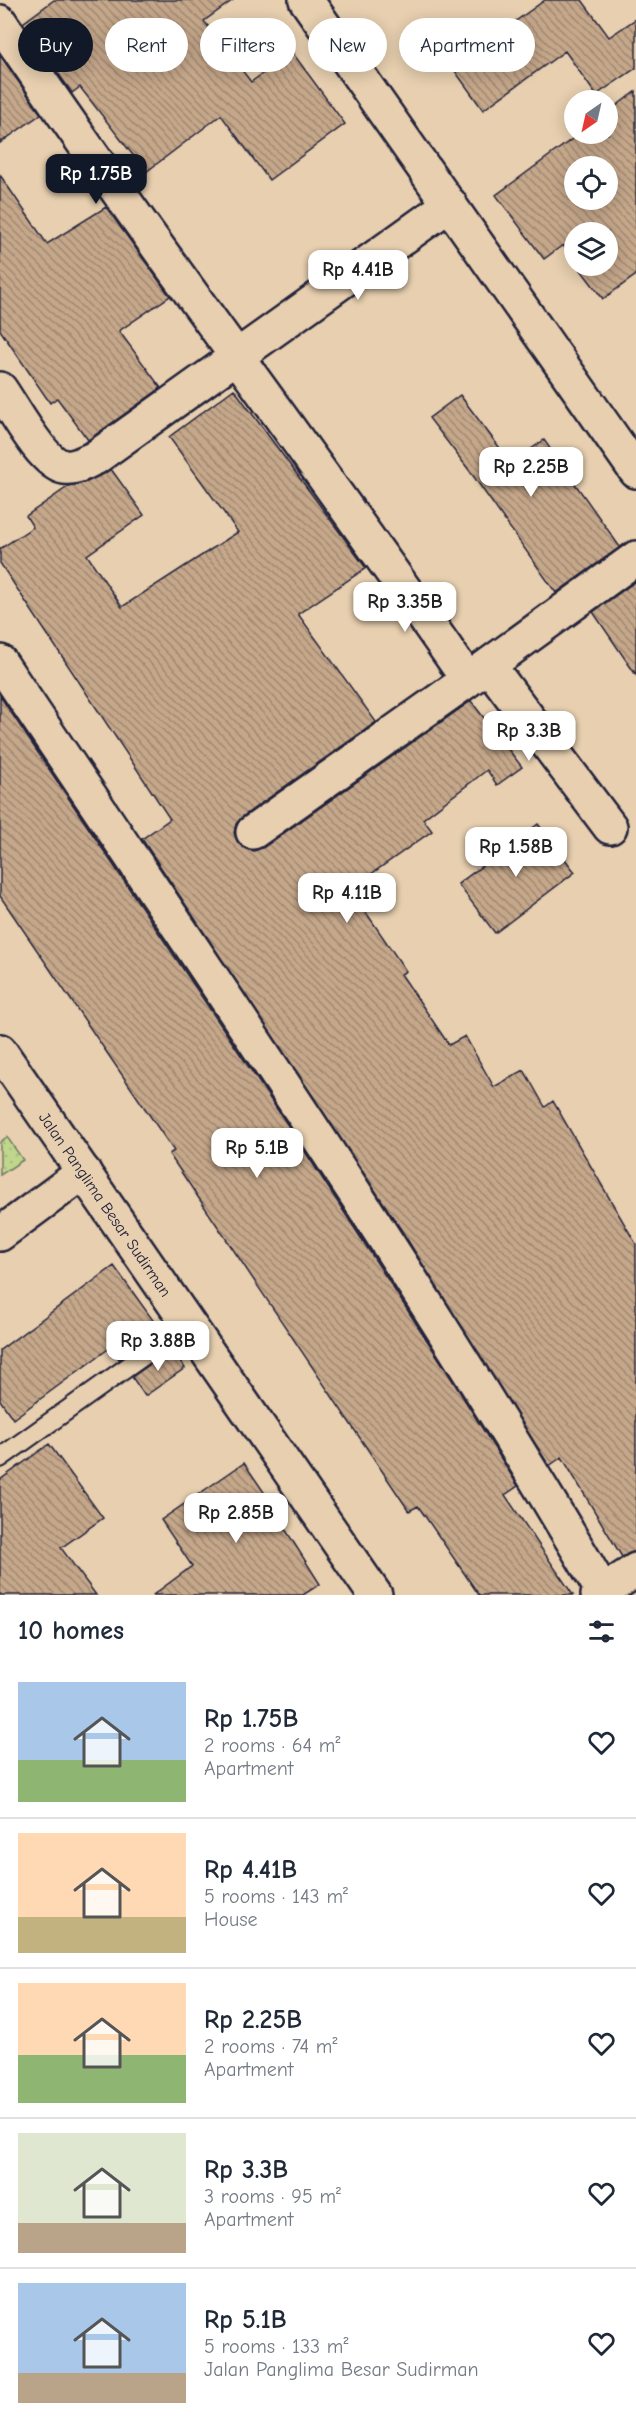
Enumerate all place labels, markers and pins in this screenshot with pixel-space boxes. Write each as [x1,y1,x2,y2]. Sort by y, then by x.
pin: Rp 1.75B [34,154,158,205]
pin: Rp 4.41B [296,250,420,301]
pin: Rp 2.25B [469,447,593,498]
pin: Rp 3.35B [343,582,467,633]
pin: Rp 3.3B [474,711,584,762]
pin: Rp 1.58B [454,827,578,878]
pin: Rp 4.11B [285,873,409,924]
pin: Rp 5.1B [202,1128,312,1179]
pin: Rp 3.88B [96,1321,220,1372]
pin: Rp 2.85B [174,1493,298,1544]

